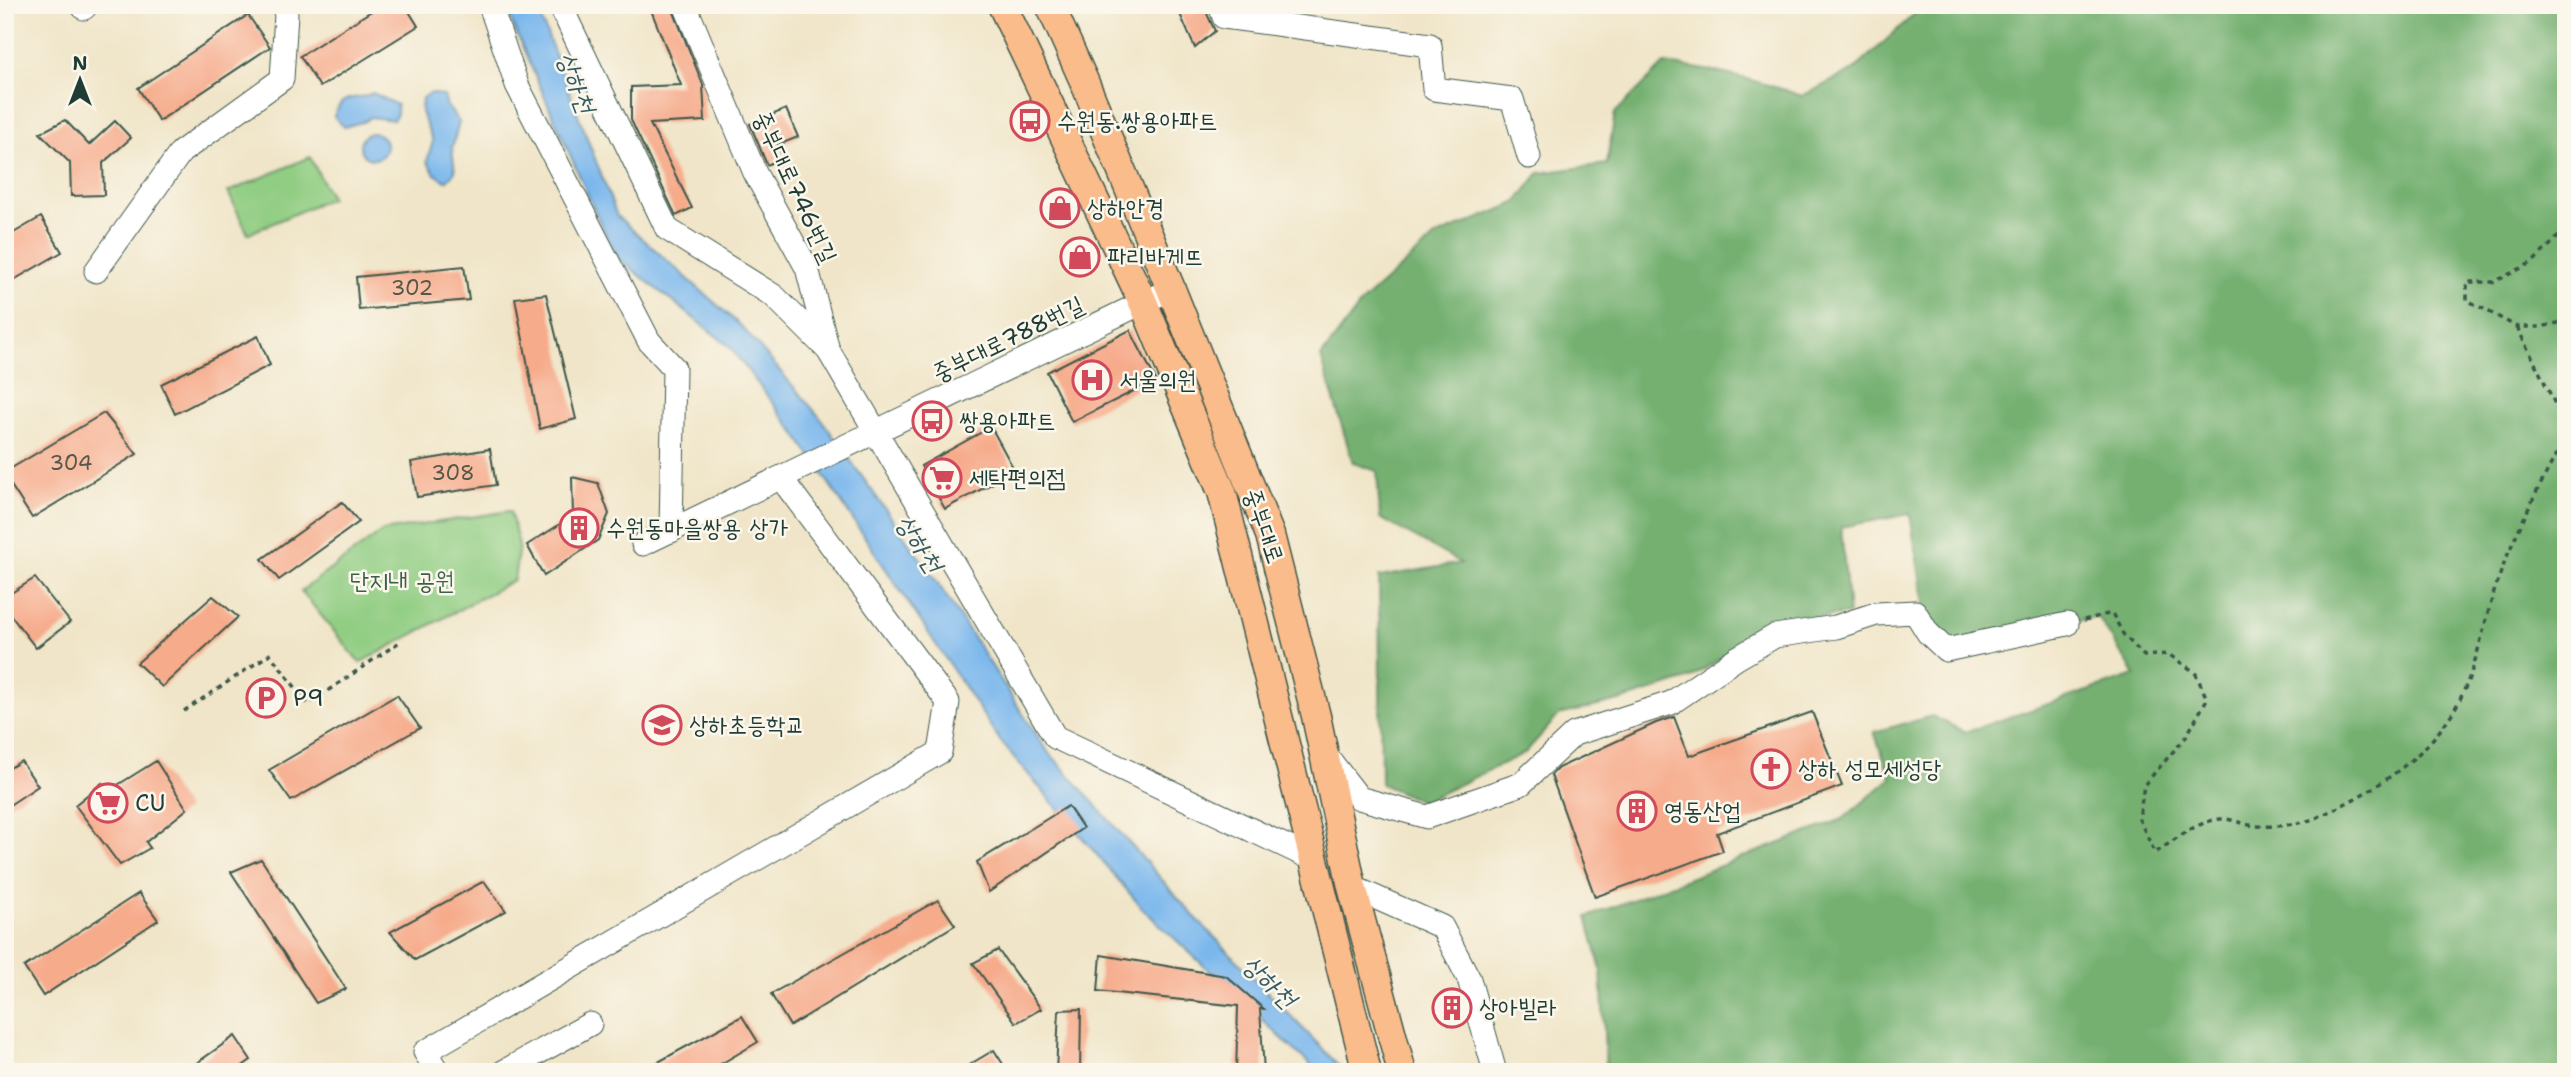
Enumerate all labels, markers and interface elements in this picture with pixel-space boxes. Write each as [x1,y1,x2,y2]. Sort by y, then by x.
north arrow [46,46,116,116]
water label: 상하천 [549,46,606,120]
text: N [72,51,88,76]
bus stop icon: 수원동.쌍용아파트 [1009,100,1051,142]
place label: 수원동.쌍용아파트 [1057,105,1218,137]
street label: 중부대로746번길 [746,106,844,268]
shop icon: 상하안경 [1039,187,1081,229]
place label: 상하안경 [1087,192,1164,224]
shop icon: 파리바게뜨 [1059,236,1101,278]
place label: 파리바게뜨 [1107,241,1204,273]
house number: 302 [391,274,433,302]
street label: 중부대로788번길 [927,289,1089,389]
hospital icon: 서울의원 [1071,359,1113,401]
place label: 서울의원 [1119,364,1196,396]
bus stop icon: 쌍용아파트 [911,400,953,442]
place label: 쌍용아파트 [959,405,1056,437]
house number: 304 [49,449,93,477]
supermarket icon: 세탁편의점 [921,457,963,499]
house number: 308 [431,459,475,487]
place label: 세탁편의점 [969,462,1066,494]
street label: 중부대로 [1236,484,1292,568]
building icon: 수원동마을쌍용 상가 [558,507,600,549]
water label: 상하천 [888,507,953,581]
place label: 수원동마을쌍용 상가 [606,512,788,544]
park label: 단지내 공원 [350,565,454,597]
parking icon: P9 [245,677,287,719]
place label: P9 [293,682,324,714]
school or university icon: 상하초등학교 [641,704,683,746]
place label: 상하초등학교 [689,709,805,741]
church icon: 상하 성모세성당 [1750,748,1792,790]
place label: 상하 성모세성당 [1798,753,1941,785]
supermarket icon: CU [87,782,129,824]
place label: CU [135,787,166,819]
building icon: 영동산업 [1616,790,1658,832]
place label: 영동산업 [1664,795,1741,827]
water label: 상하천 [1235,947,1307,1018]
building icon: 상아빌라 [1431,987,1473,1029]
place label: 상아빌라 [1479,992,1556,1024]

